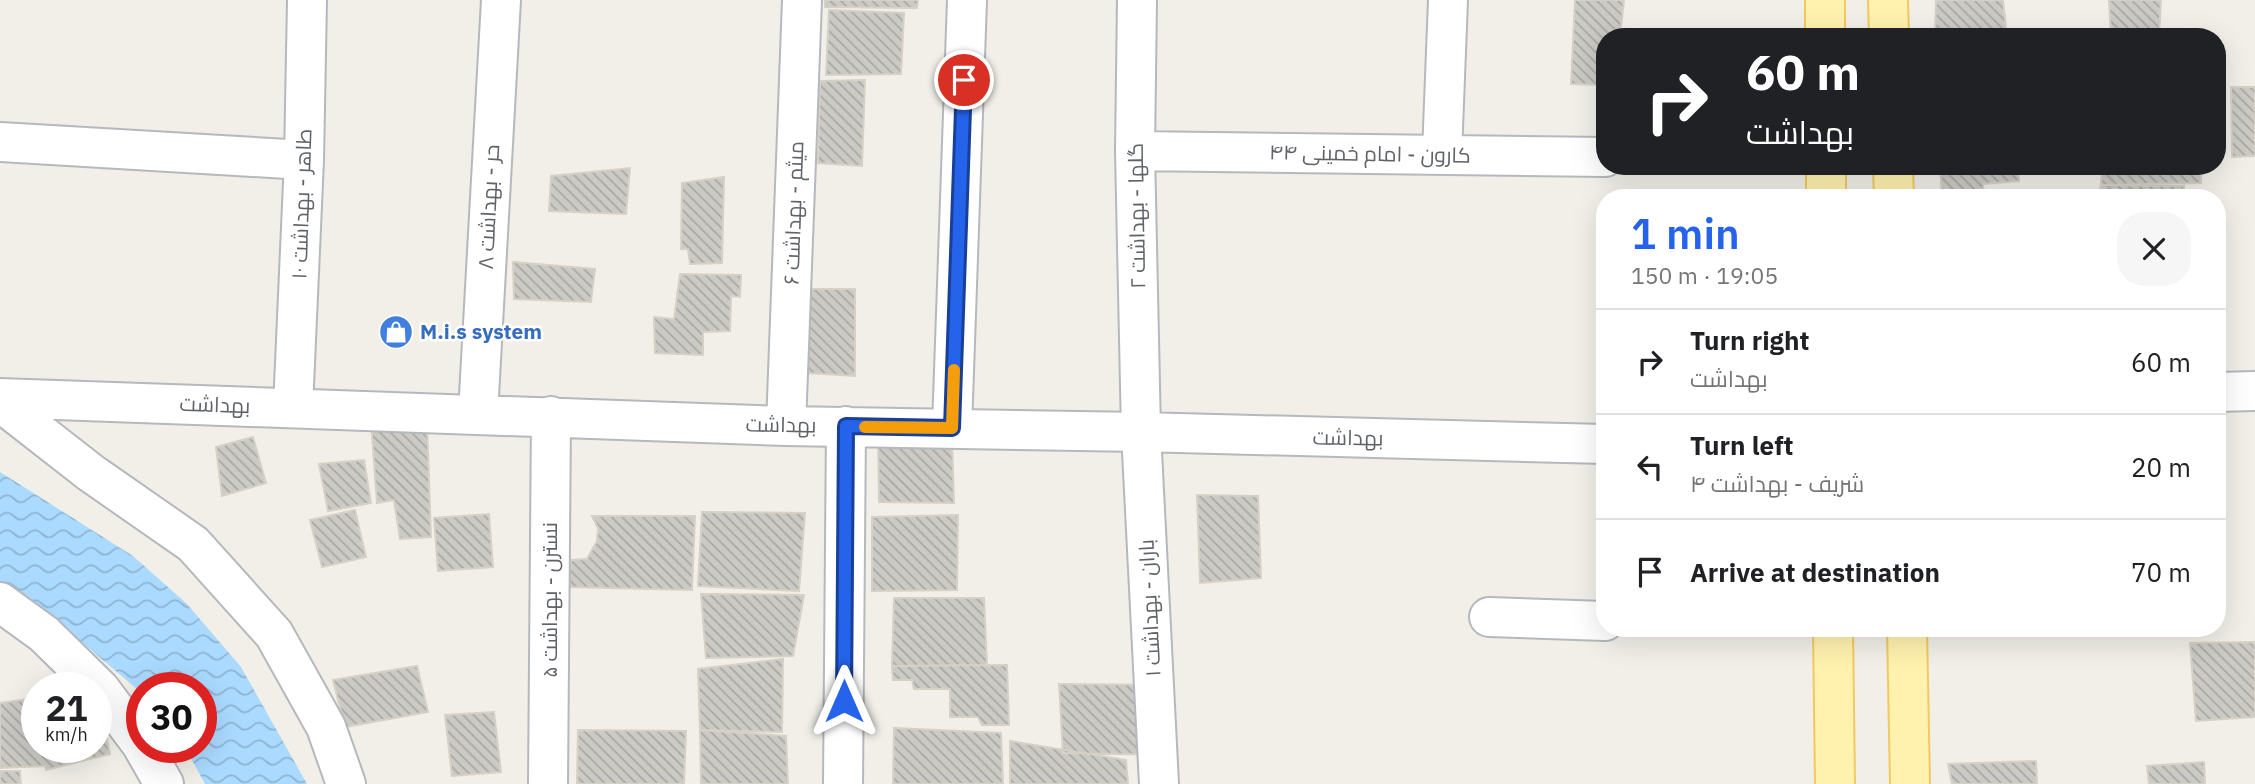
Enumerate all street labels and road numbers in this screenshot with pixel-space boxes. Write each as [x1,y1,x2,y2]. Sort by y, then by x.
street label: طاهر - بهداشت ۱۰ [284,128,318,280]
street label: کارون - امام خمینی ۴۴ [1269,137,1471,170]
street label: میثم - بهداشت ۶ [776,141,811,285]
street label: گلها - بهداشت ۲ [1121,143,1151,289]
street label: حر - بهداشت ۸ [471,144,505,270]
street label: بهداشت [179,389,251,419]
street label: بهداشت [745,409,817,439]
street label: بهداشت [1312,422,1384,452]
street label: نسترن - بهداشت ۵ [535,522,563,678]
street label: باران - بهداشت ۱ [1131,539,1167,677]

